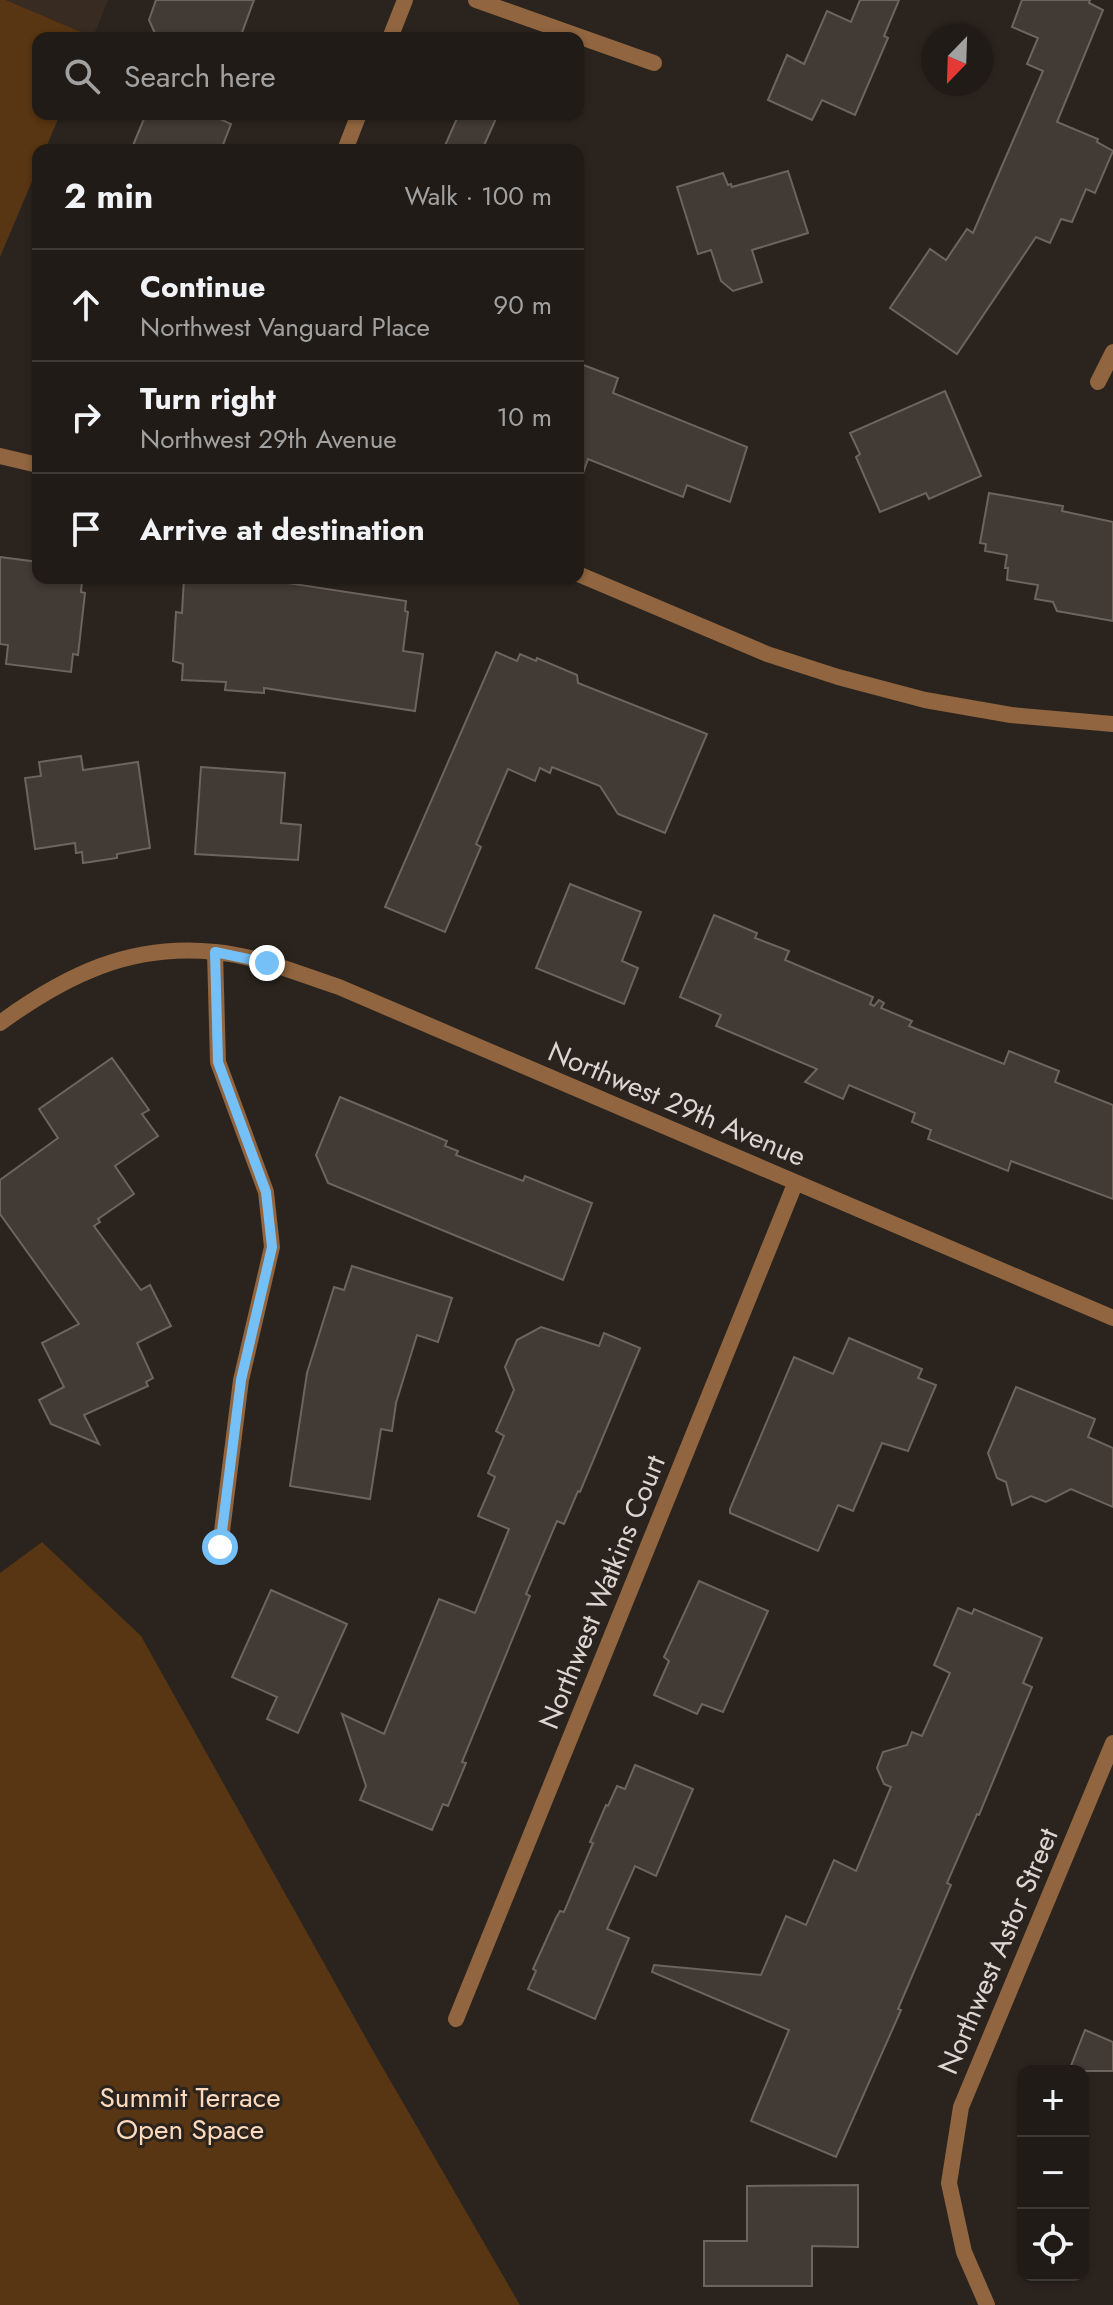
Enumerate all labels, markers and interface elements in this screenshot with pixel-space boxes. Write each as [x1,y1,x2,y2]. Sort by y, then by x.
north arrow [921,24,993,96]
search box [32,32,584,120]
icon: search [60,54,104,98]
text: Search here [124,55,276,98]
text: 2 min [64,172,153,221]
text: Walk · 100 m [405,177,552,215]
text: Continue [140,265,266,308]
icon: ahead [64,283,108,327]
text: 90 m [493,286,552,324]
text: Northwest Vanguard Place [140,308,430,346]
text: Turn right [140,377,276,420]
icon: right [64,395,108,439]
text: 10 m [497,398,552,436]
text: Northwest 29th Avenue [140,420,397,458]
icon: arrive [64,507,108,551]
text: Arrive at destination [140,508,425,551]
route end [249,945,285,981]
street label: Northwest 29th Avenue [542,1031,812,1177]
street label: Northwest Watkins Court [528,1449,676,1735]
route start [202,1529,238,1565]
street label: Northwest Astor Street [928,1821,1069,2080]
map controls [1017,2065,1089,2281]
button: + [1017,2065,1089,2137]
park label: Summit Terrace Open Space [99,2077,281,2150]
button: − [1017,2137,1089,2209]
button: locate [1017,2209,1089,2281]

